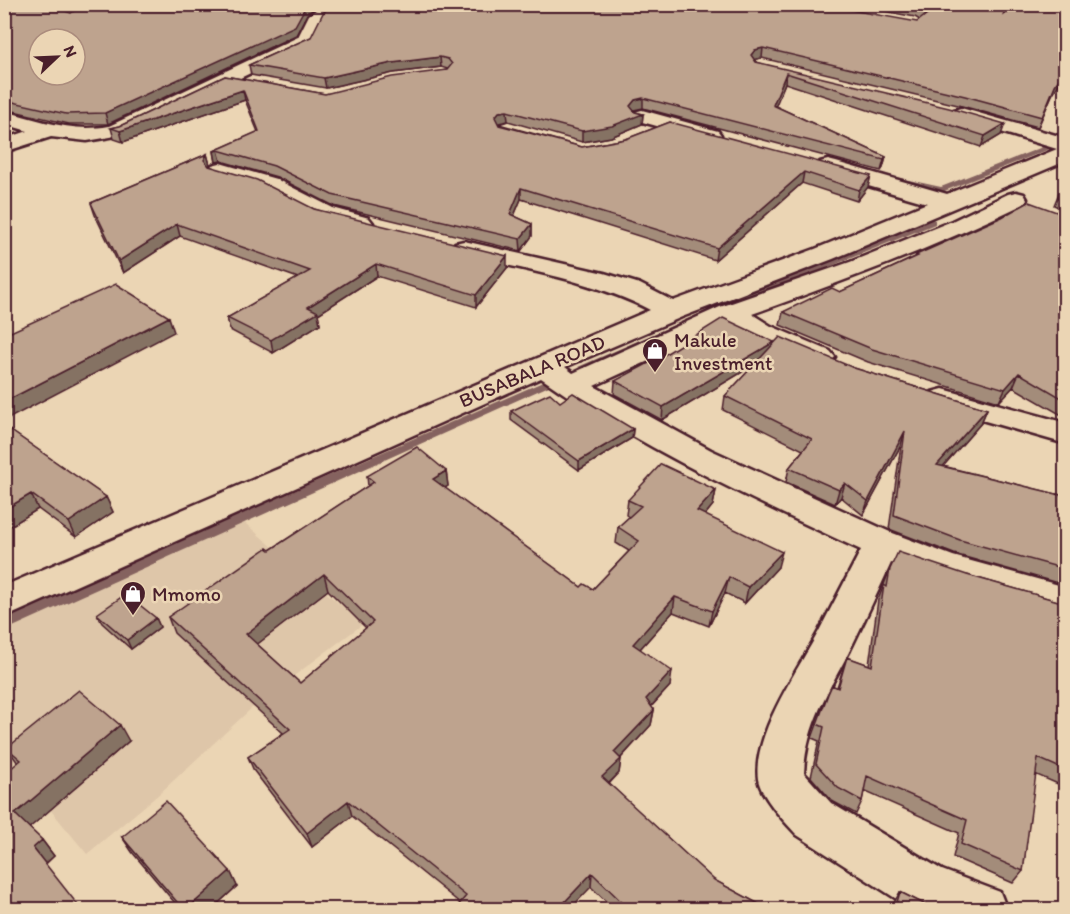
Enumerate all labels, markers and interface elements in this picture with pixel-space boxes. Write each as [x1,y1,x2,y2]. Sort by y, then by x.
north arrow [27,27,87,87]
text: N [59,43,81,60]
place label: Makule Investment [674,328,773,375]
street label: BUSABALA ROAD [455,329,609,413]
shop icon: Makule Investment [640,336,670,374]
shop icon: Mmomo [118,579,148,617]
place label: Mmomo [152,582,221,606]

